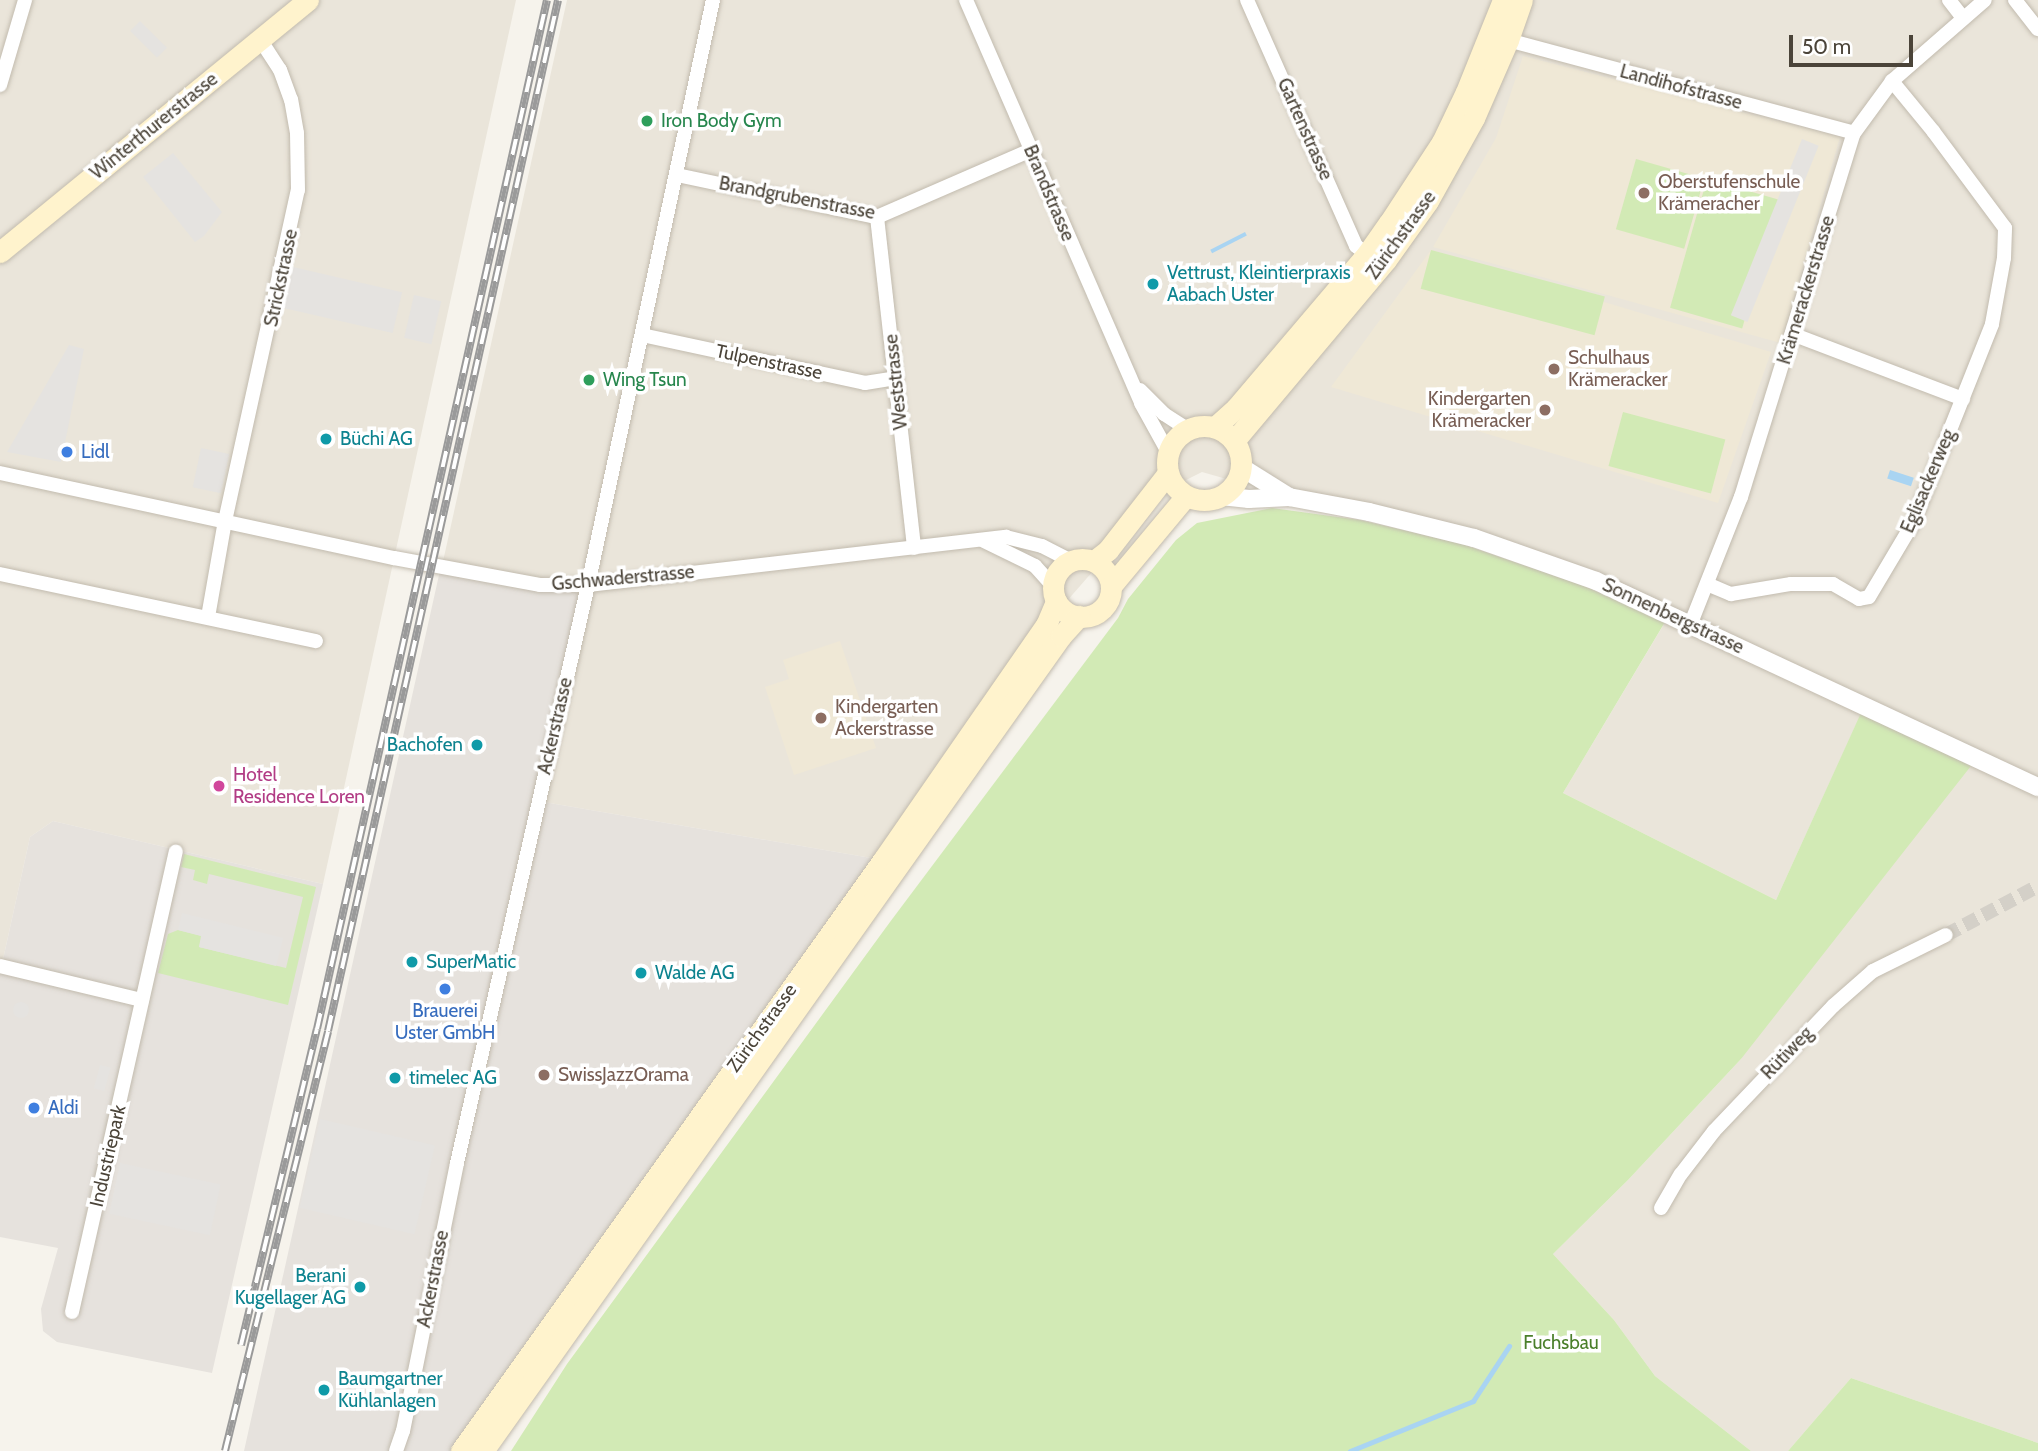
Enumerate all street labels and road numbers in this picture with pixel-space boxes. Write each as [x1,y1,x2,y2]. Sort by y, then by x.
street label: Landihofstrasse [1617,60,1745,114]
street label: Winterthurerstrasse [86,68,222,184]
street label: Gartenstrasse [1272,74,1338,184]
street label: Brandstrasse [1019,142,1079,244]
street label: Brandgrubenstrasse [717,172,877,224]
street label: Zürichstrasse [1361,186,1441,284]
street label: Krämerackerstrasse [1773,213,1839,367]
street label: Strickstrasse [260,227,302,329]
street label: Weststrasse [880,333,912,431]
street label: Tulpenstrasse [714,340,824,384]
street label: Eglisackerweg [1896,426,1960,536]
street label: Gschwaderstrasse [551,560,695,596]
street label: Sonnenbergstrasse [1599,573,1747,659]
street label: Ackerstrasse [533,675,577,777]
street label: Zürichstrasse [722,979,802,1077]
street label: Rütiweg [1756,1022,1818,1084]
street label: Industriepark [85,1103,131,1209]
street label: Ackerstrasse [412,1228,454,1330]

